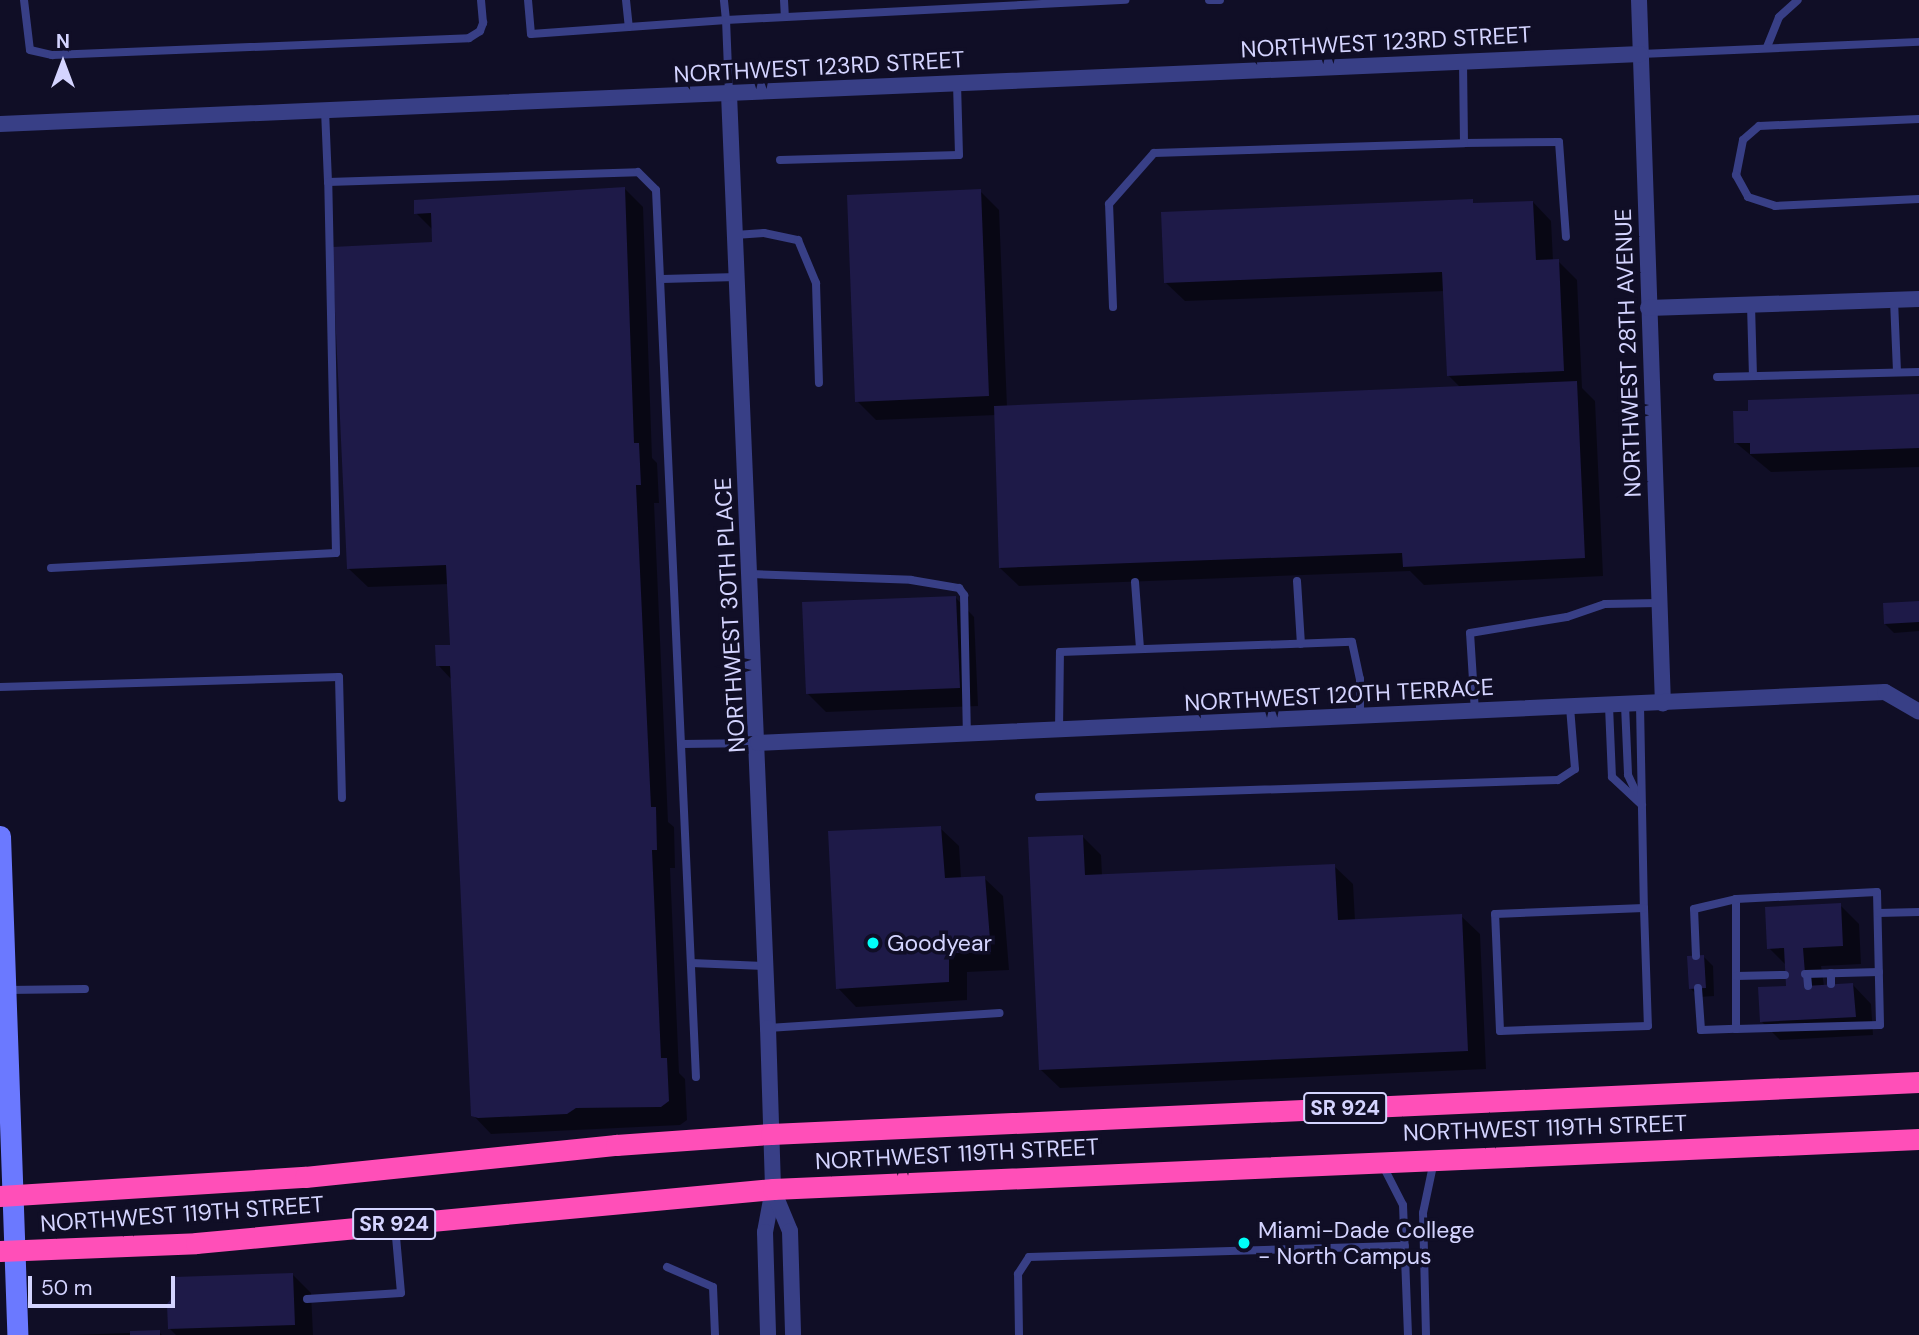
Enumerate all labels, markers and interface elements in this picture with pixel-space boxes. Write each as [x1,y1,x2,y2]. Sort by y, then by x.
street label: NORTHWEST 123RD STREET [1240,21,1532,63]
north arrow [28,28,98,98]
text: N [56,29,70,54]
street label: NORTHWEST 123RD STREET [673,46,965,88]
street label: NORTHWEST 28TH AVENUE [1609,208,1647,498]
street label: NORTHWEST 30TH PLACE [709,477,751,753]
street label: NORTHWEST 120TH TERRACE [1184,673,1494,717]
place label: Goodyear [887,929,992,957]
marker: Goodyear [865,935,881,951]
road number: SR 924 [1303,1090,1387,1126]
street label: NORTHWEST 119TH STREET [1402,1109,1688,1147]
street label: NORTHWEST 119TH STREET [814,1133,1100,1175]
street label: NORTHWEST 119TH STREET [39,1190,325,1238]
road number: SR 924 [352,1206,436,1242]
place label: Miami-Dade College - North Campus [1258,1216,1475,1270]
marker: Miami-Dade College - North Campus [1236,1235,1252,1251]
scale bar [32,1262,178,1306]
text: 50 m [41,1274,92,1302]

